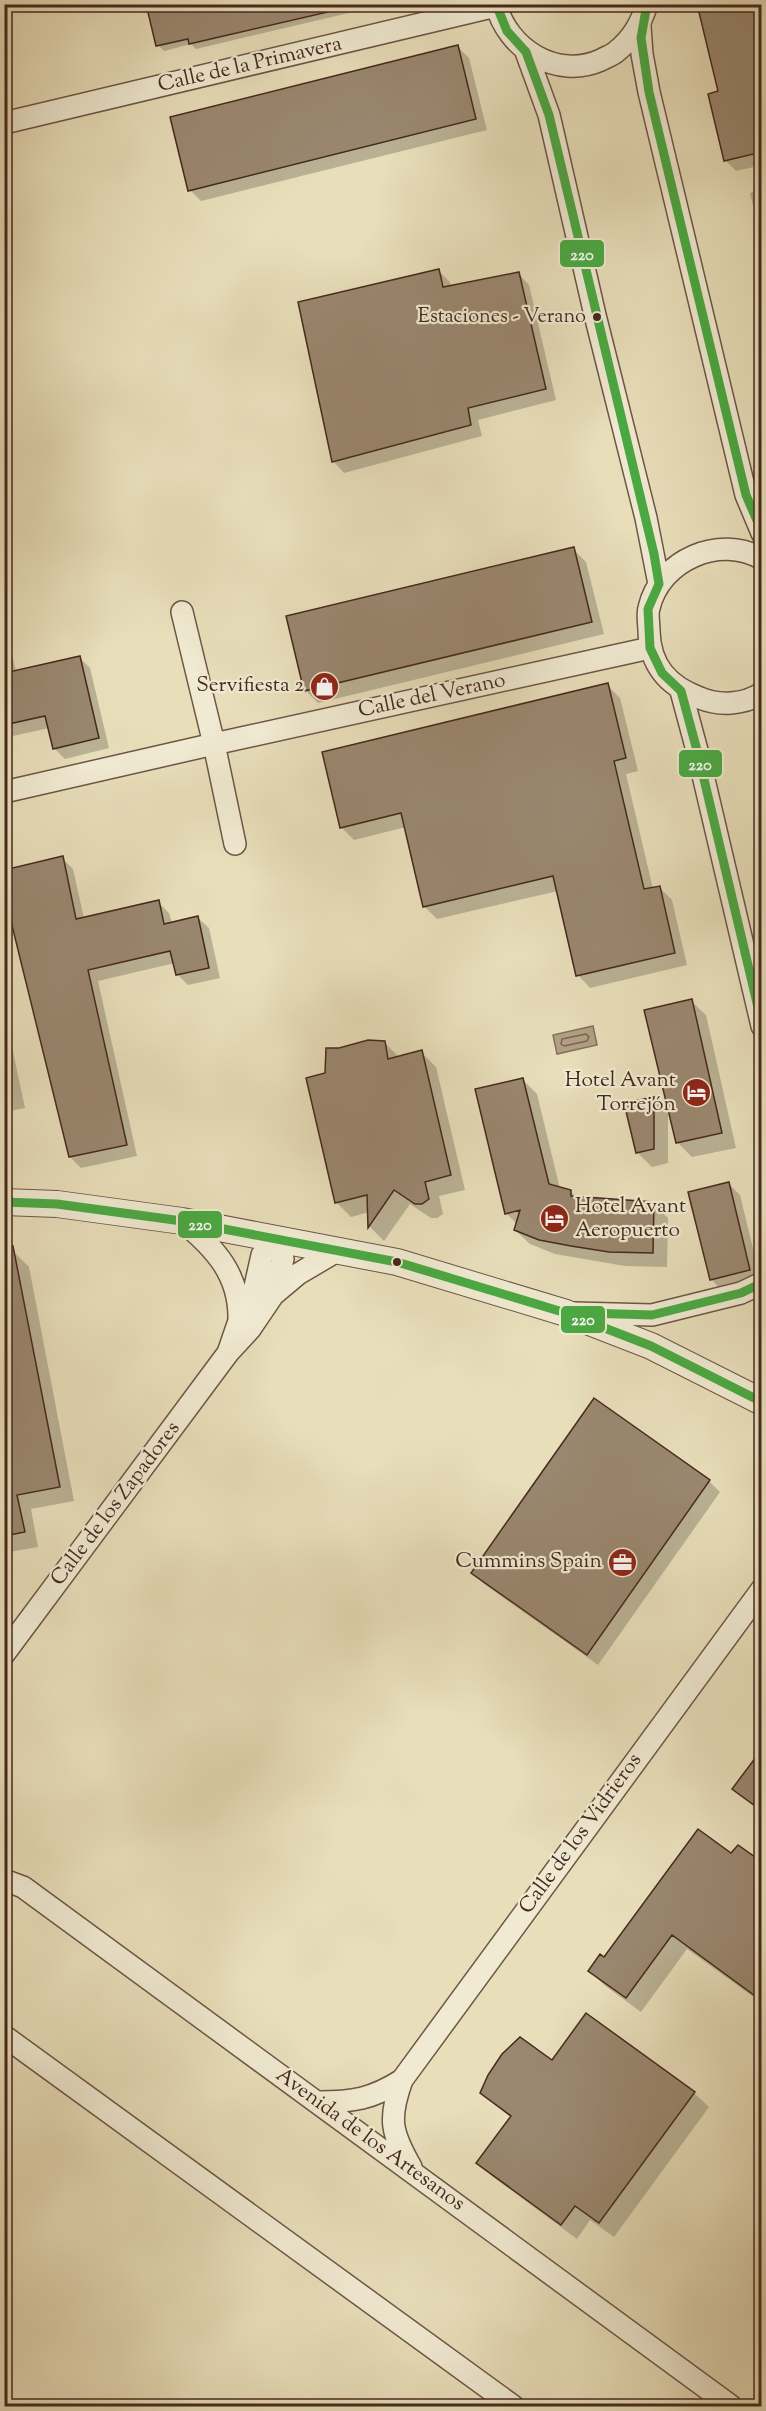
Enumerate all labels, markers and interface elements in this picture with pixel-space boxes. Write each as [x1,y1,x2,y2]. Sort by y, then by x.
street label: Calle de la Primavera [155,29,345,101]
line badge: 220 [559,239,605,268]
text: 220 [570,245,594,268]
place label: Estaciones - Verano [418,303,586,332]
marker: Estaciones - Verano [591,311,603,323]
street label: Calle del Verano [356,666,508,726]
shop icon: Servifiesta 2 [309,670,341,702]
place label: Servifiesta 2 [196,671,304,701]
line badge: 220 [678,749,723,778]
text: 220 [688,755,712,778]
place label: Hotel Avant Torrejón [565,1066,676,1120]
hotel icon: Hotel Avant Torrejón [681,1077,713,1109]
place label: Hotel Avant Aeropuerto [575,1192,686,1246]
hotel icon: Hotel Avant Aeropuerto [538,1203,570,1235]
line badge: 220 [177,1210,223,1239]
text: 220 [188,1215,212,1238]
unlabelled marker [391,1256,403,1268]
line badge: 220 [560,1305,606,1334]
text: 220 [571,1310,595,1333]
street label: Calle de los Zapadores [44,1415,188,1593]
office icon: Cummins Spain [607,1546,639,1578]
place label: Cummins Spain [455,1547,602,1577]
street label: Calle de los Vidrieros [512,1747,650,1921]
street label: Avenida de los Artesanos [269,2061,471,2219]

